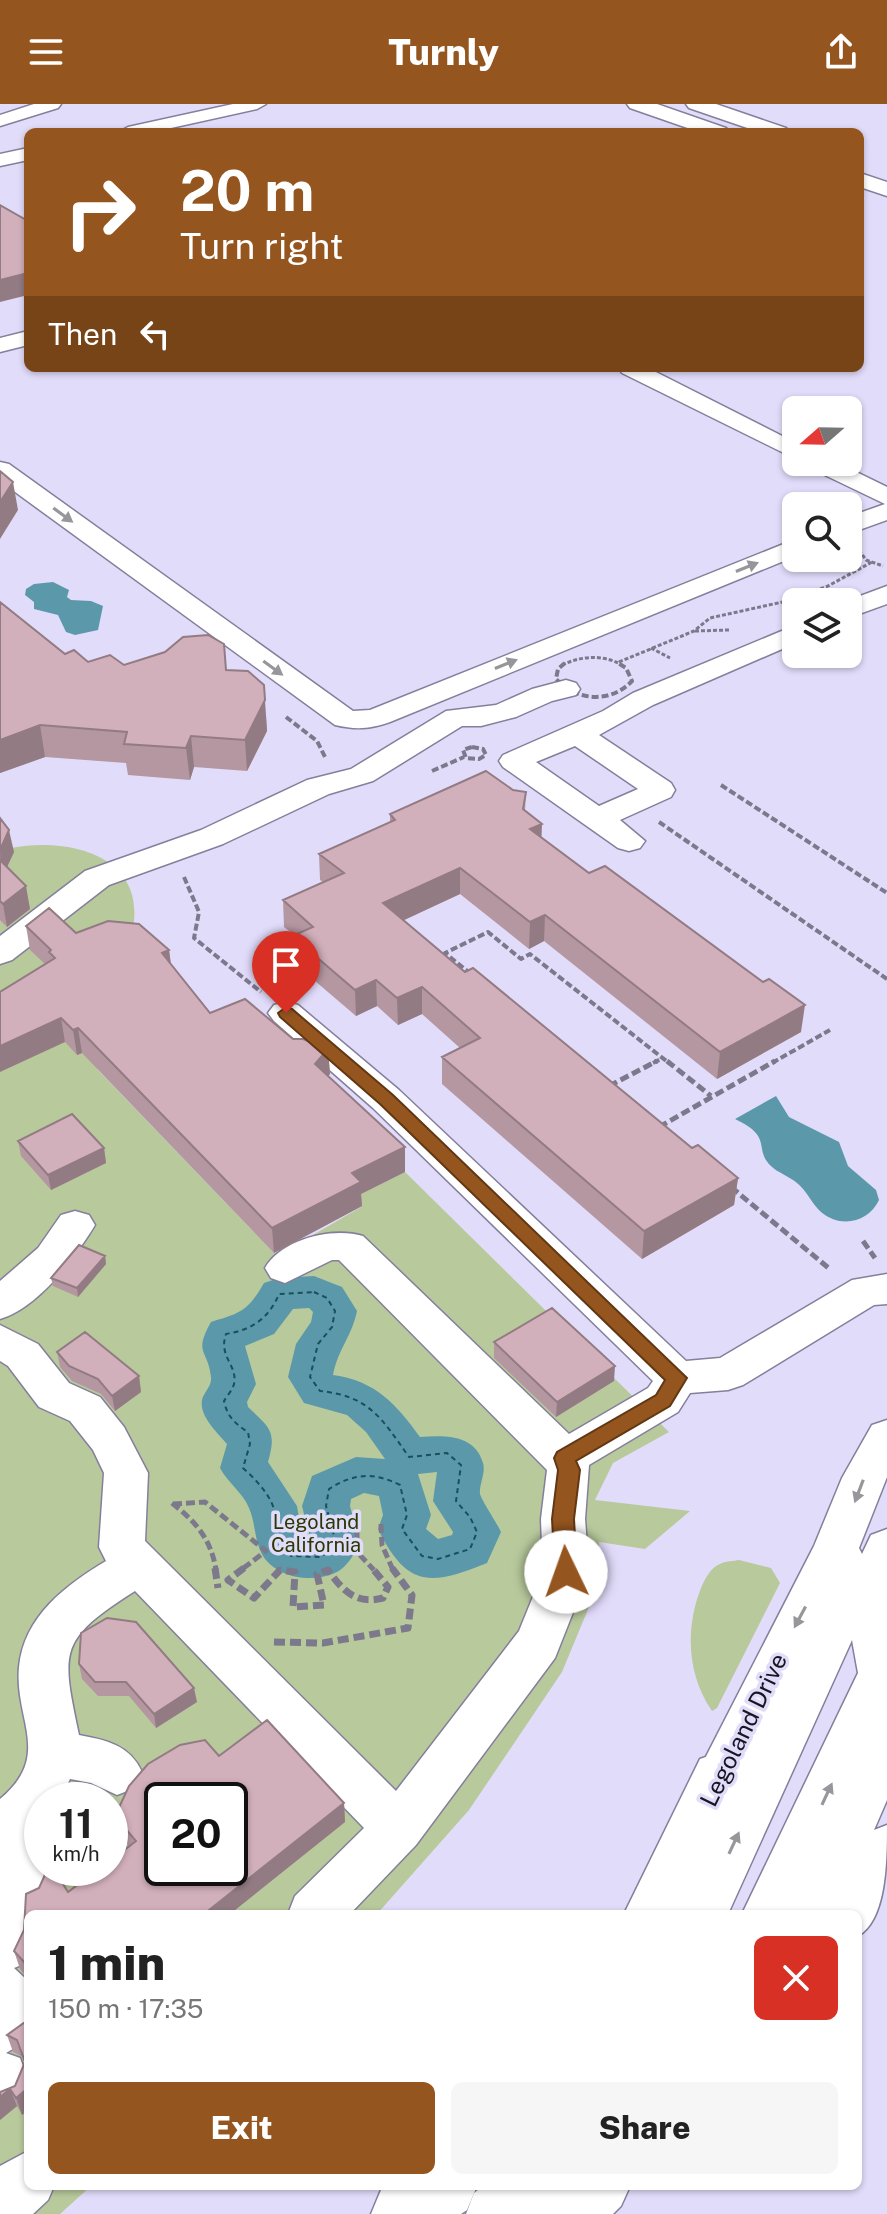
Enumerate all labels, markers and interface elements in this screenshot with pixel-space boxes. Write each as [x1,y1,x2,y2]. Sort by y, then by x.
icon: menu [24,30,68,74]
icon: share [819,30,863,74]
text: Turnly [388,31,499,73]
text: 20 m [180,158,314,224]
icon: right [48,160,152,264]
text: Turn right [180,225,343,267]
icon: left [133,312,177,356]
text: Then [48,316,117,352]
north arrow [782,396,862,476]
map controls [782,396,862,668]
button: search [782,492,862,572]
one-way arrow [52,507,74,523]
one-way arrow [735,561,759,574]
button: layers [782,588,862,668]
one-way arrow [494,657,518,670]
one-way arrow [263,659,284,675]
pin [252,931,320,1013]
icon: arrive [264,943,308,987]
one-way arrow [852,1479,865,1503]
park label: Legoland California [271,1510,361,1557]
position arrow [524,1530,608,1614]
one-way arrow [794,1606,807,1629]
street label: Legoland Drive [694,1648,792,1811]
speed limit sign: 20 [144,1782,248,1886]
one-way arrow [820,1782,834,1806]
text: 11 [59,1800,93,1847]
one-way arrow [727,1832,740,1855]
text: km/h [52,1842,100,1866]
text: 1 min [48,1934,165,1991]
button: close [754,1936,838,2020]
text: 150 m · 17:35 [48,1993,203,2024]
button: Exit [48,2082,435,2174]
button: Share [451,2082,838,2174]

